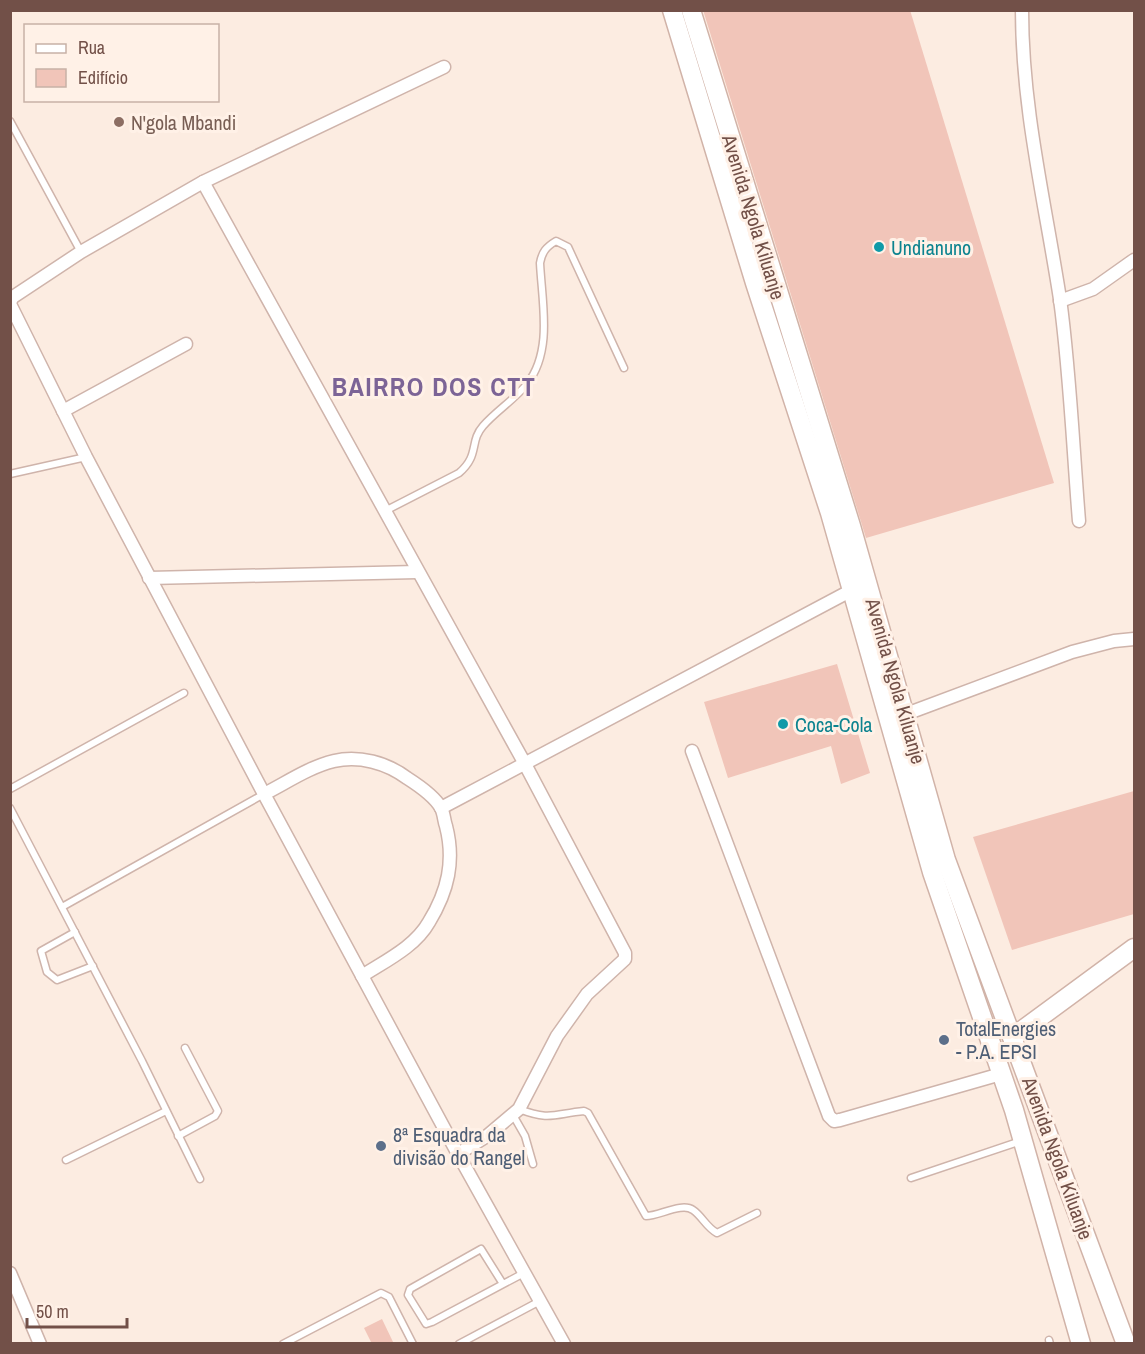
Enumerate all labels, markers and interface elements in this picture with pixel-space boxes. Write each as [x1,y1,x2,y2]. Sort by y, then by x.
legend [24,24,219,102]
text: Rua [78,35,105,60]
text: Edifício [78,65,128,90]
place label: N'gola Mbandi [131,109,236,136]
marker: N'gola Mbandi [112,115,126,129]
street label: Avenida Ngola Kiluanje [716,130,792,303]
place label: Undianuno [891,234,971,261]
marker: Undianuno [872,240,886,254]
district label: BAIRRO DOS CTT [332,369,536,404]
street label: Avenida Ngola Kiluanje [859,594,933,767]
place label: Coca-Cola [795,711,872,738]
marker: Coca-Cola [776,717,790,731]
place label: TotalEnergies - P.A. EPSI [956,1015,1056,1065]
marker: TotalEnergies - P.A. EPSI [937,1033,951,1047]
street label: Avenida Ngola Kiluanje [1016,1072,1100,1243]
place label: 8ª Esquadra da divisão do Rangel [393,1121,525,1171]
marker: 8ª Esquadra da divisão do Rangel [374,1139,388,1153]
scale bar [27,1291,128,1329]
text: 50 m [36,1299,69,1324]

